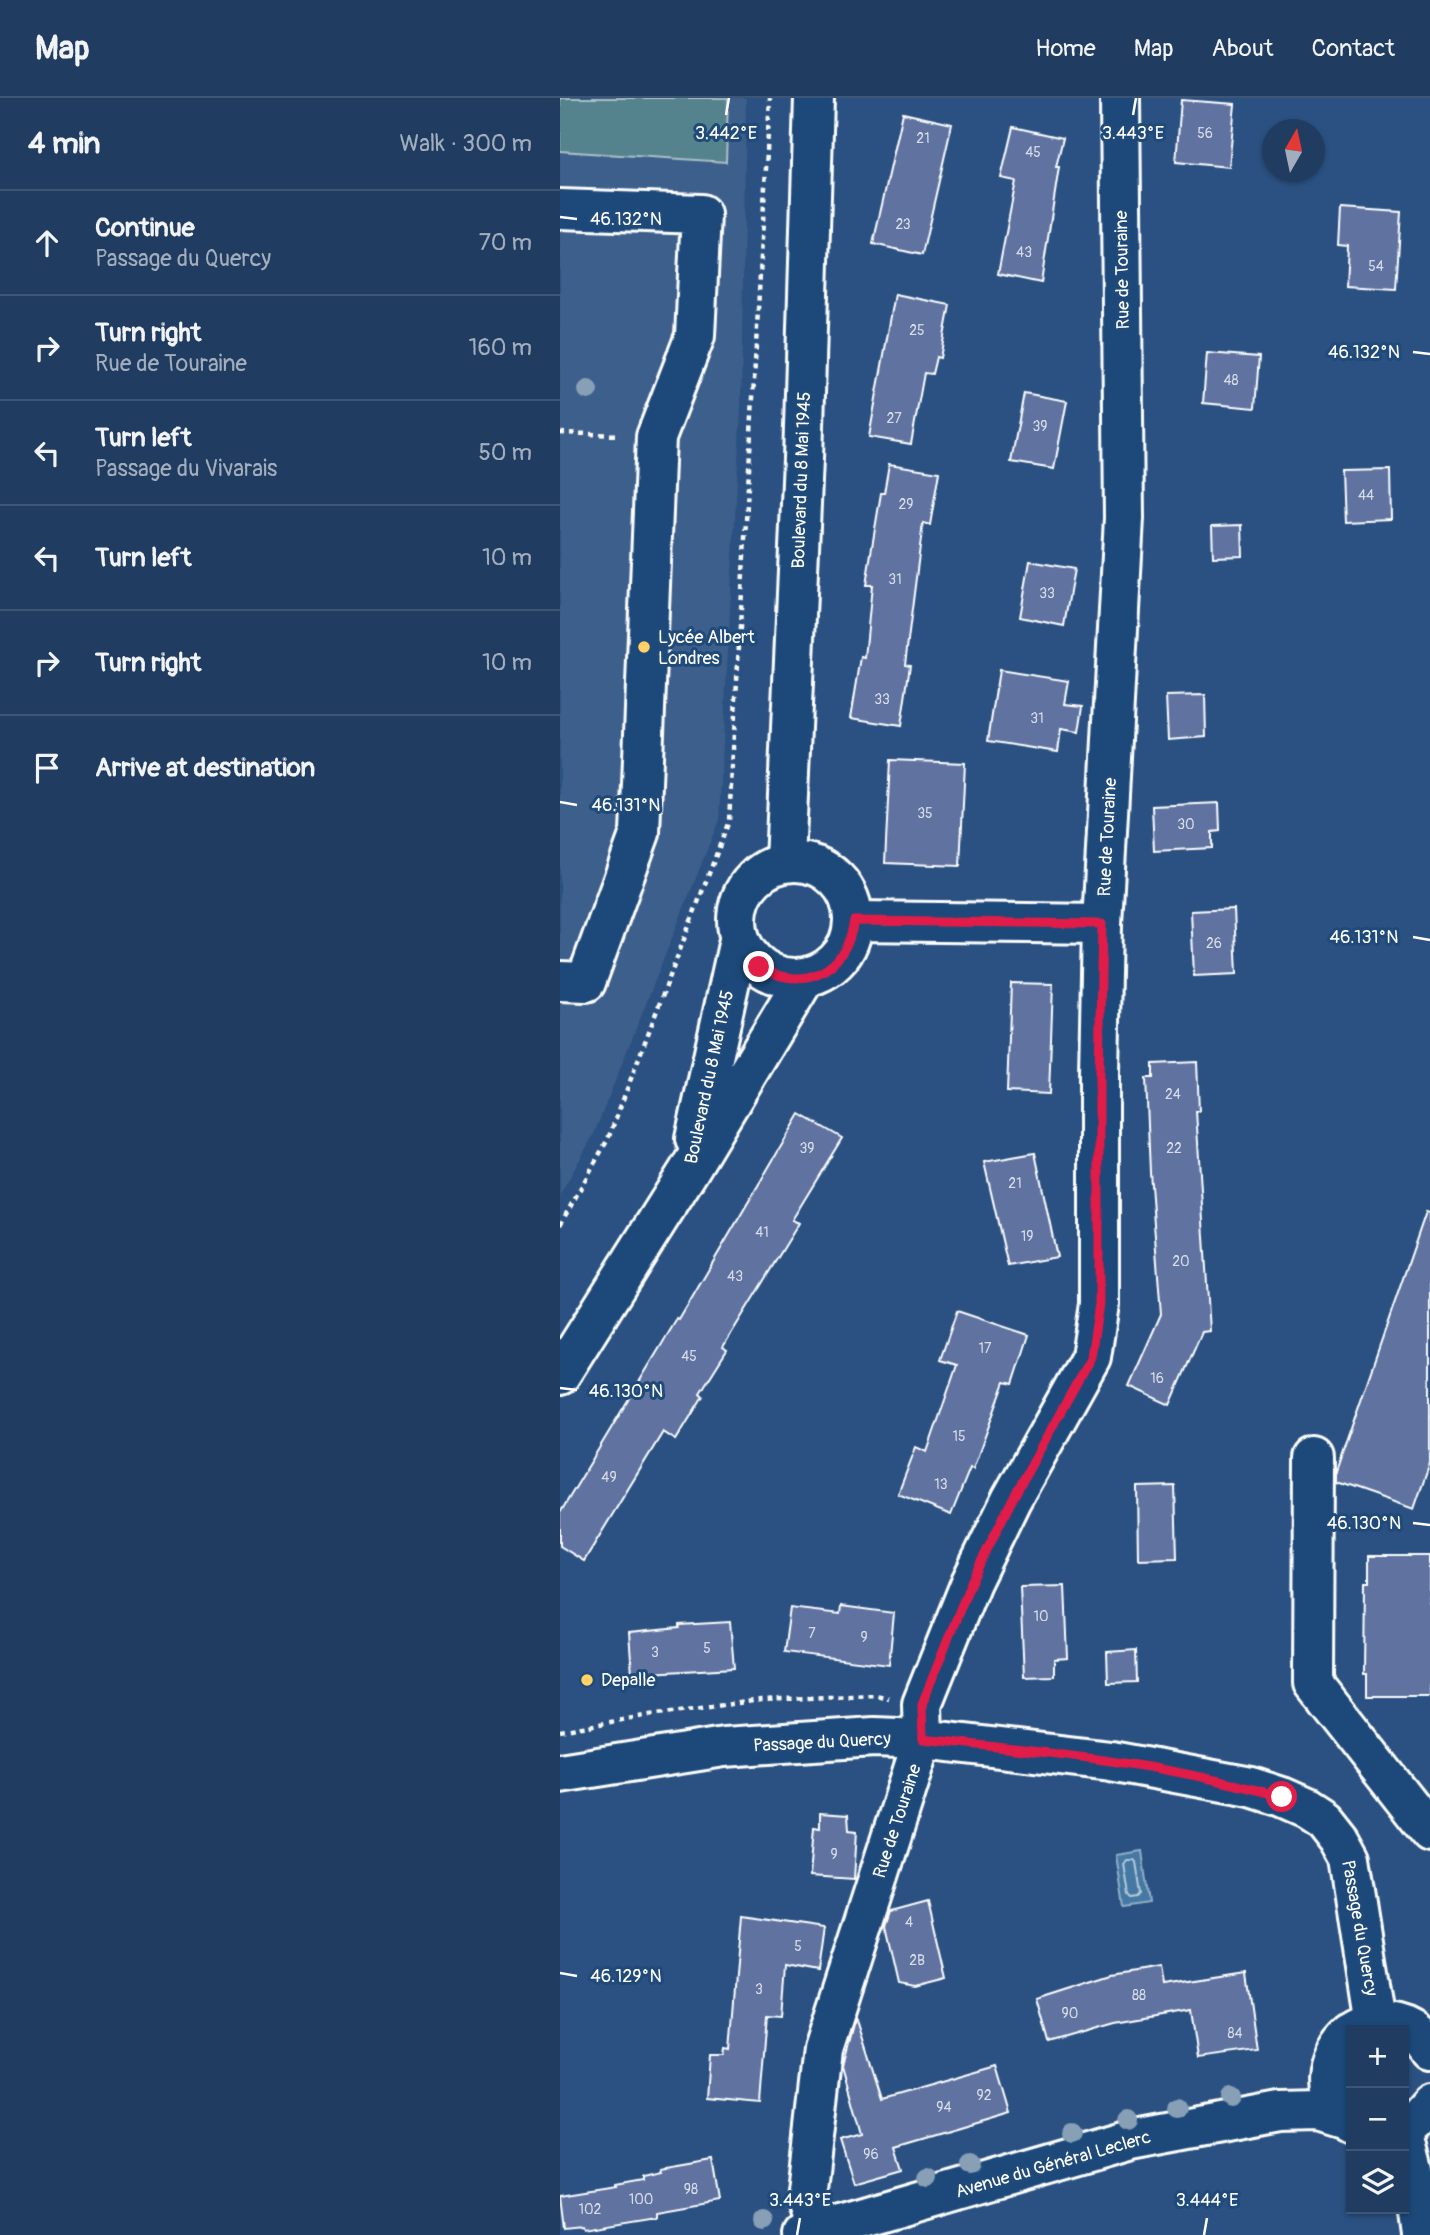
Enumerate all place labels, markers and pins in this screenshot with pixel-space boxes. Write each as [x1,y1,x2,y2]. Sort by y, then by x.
place label: Lycée Albert Londres [658,626,755,670]
marker: Lycée Albert Londres [636,639,652,655]
place label: Depalle [601,1669,656,1692]
marker: Depalle [579,1672,595,1688]

